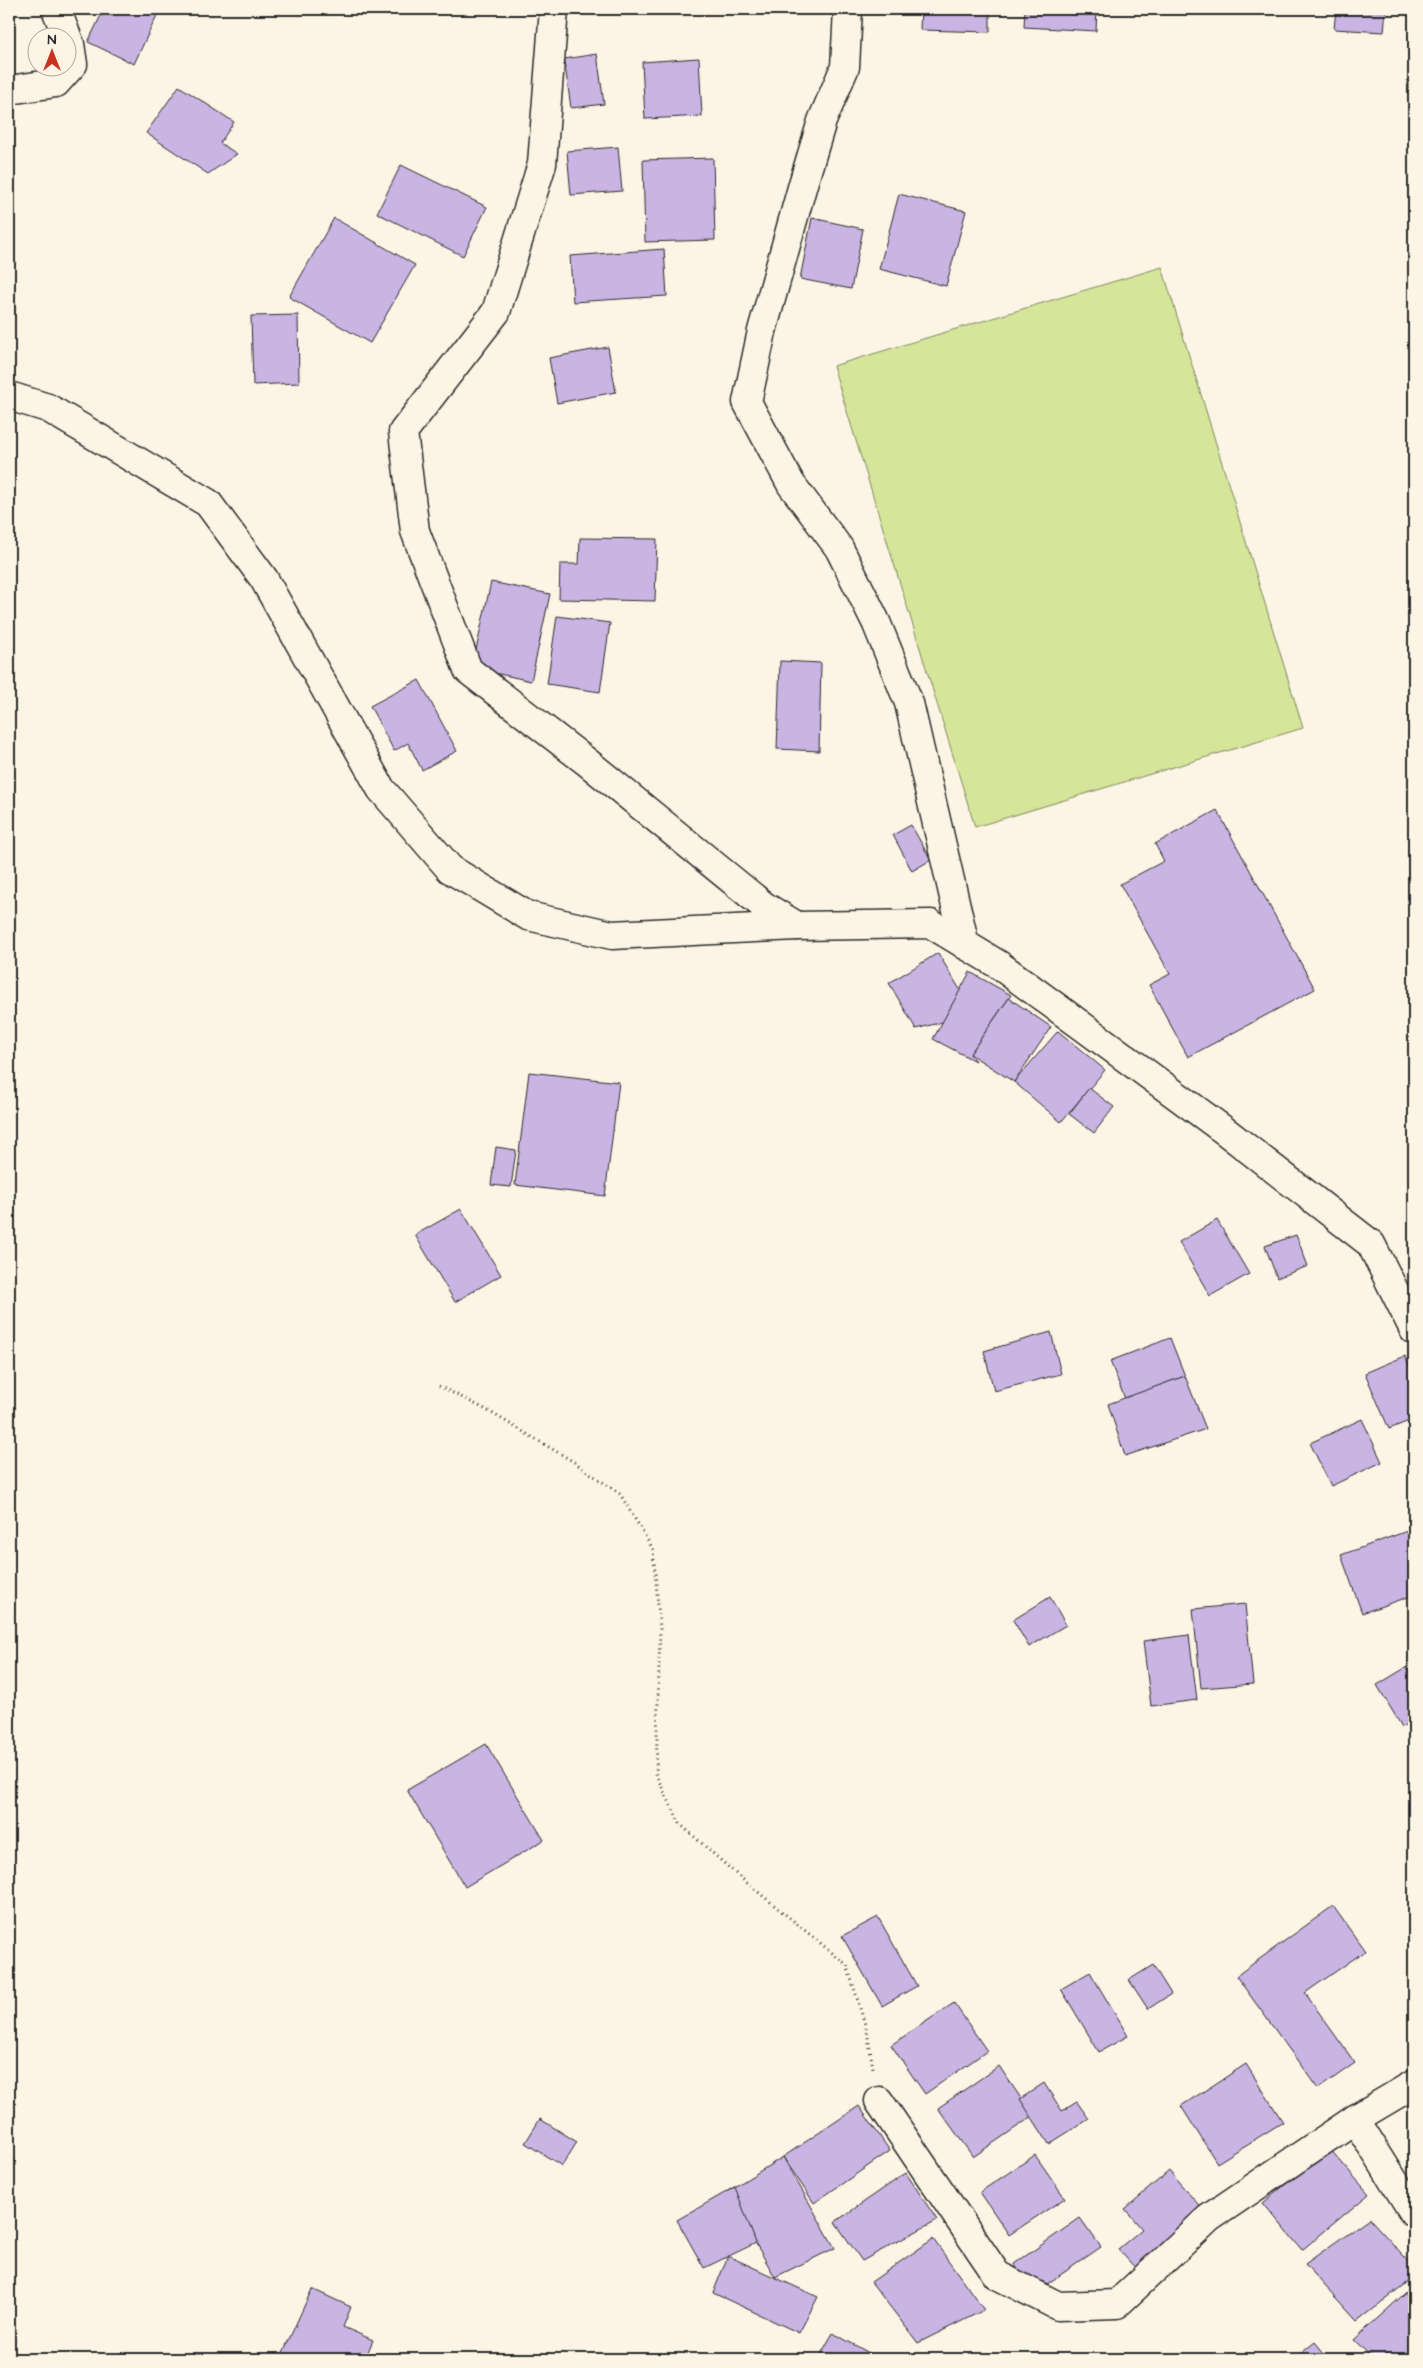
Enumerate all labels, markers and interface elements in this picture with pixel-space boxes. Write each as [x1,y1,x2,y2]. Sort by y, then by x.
north arrow [28,28,78,78]
text: N [48,30,57,50]

